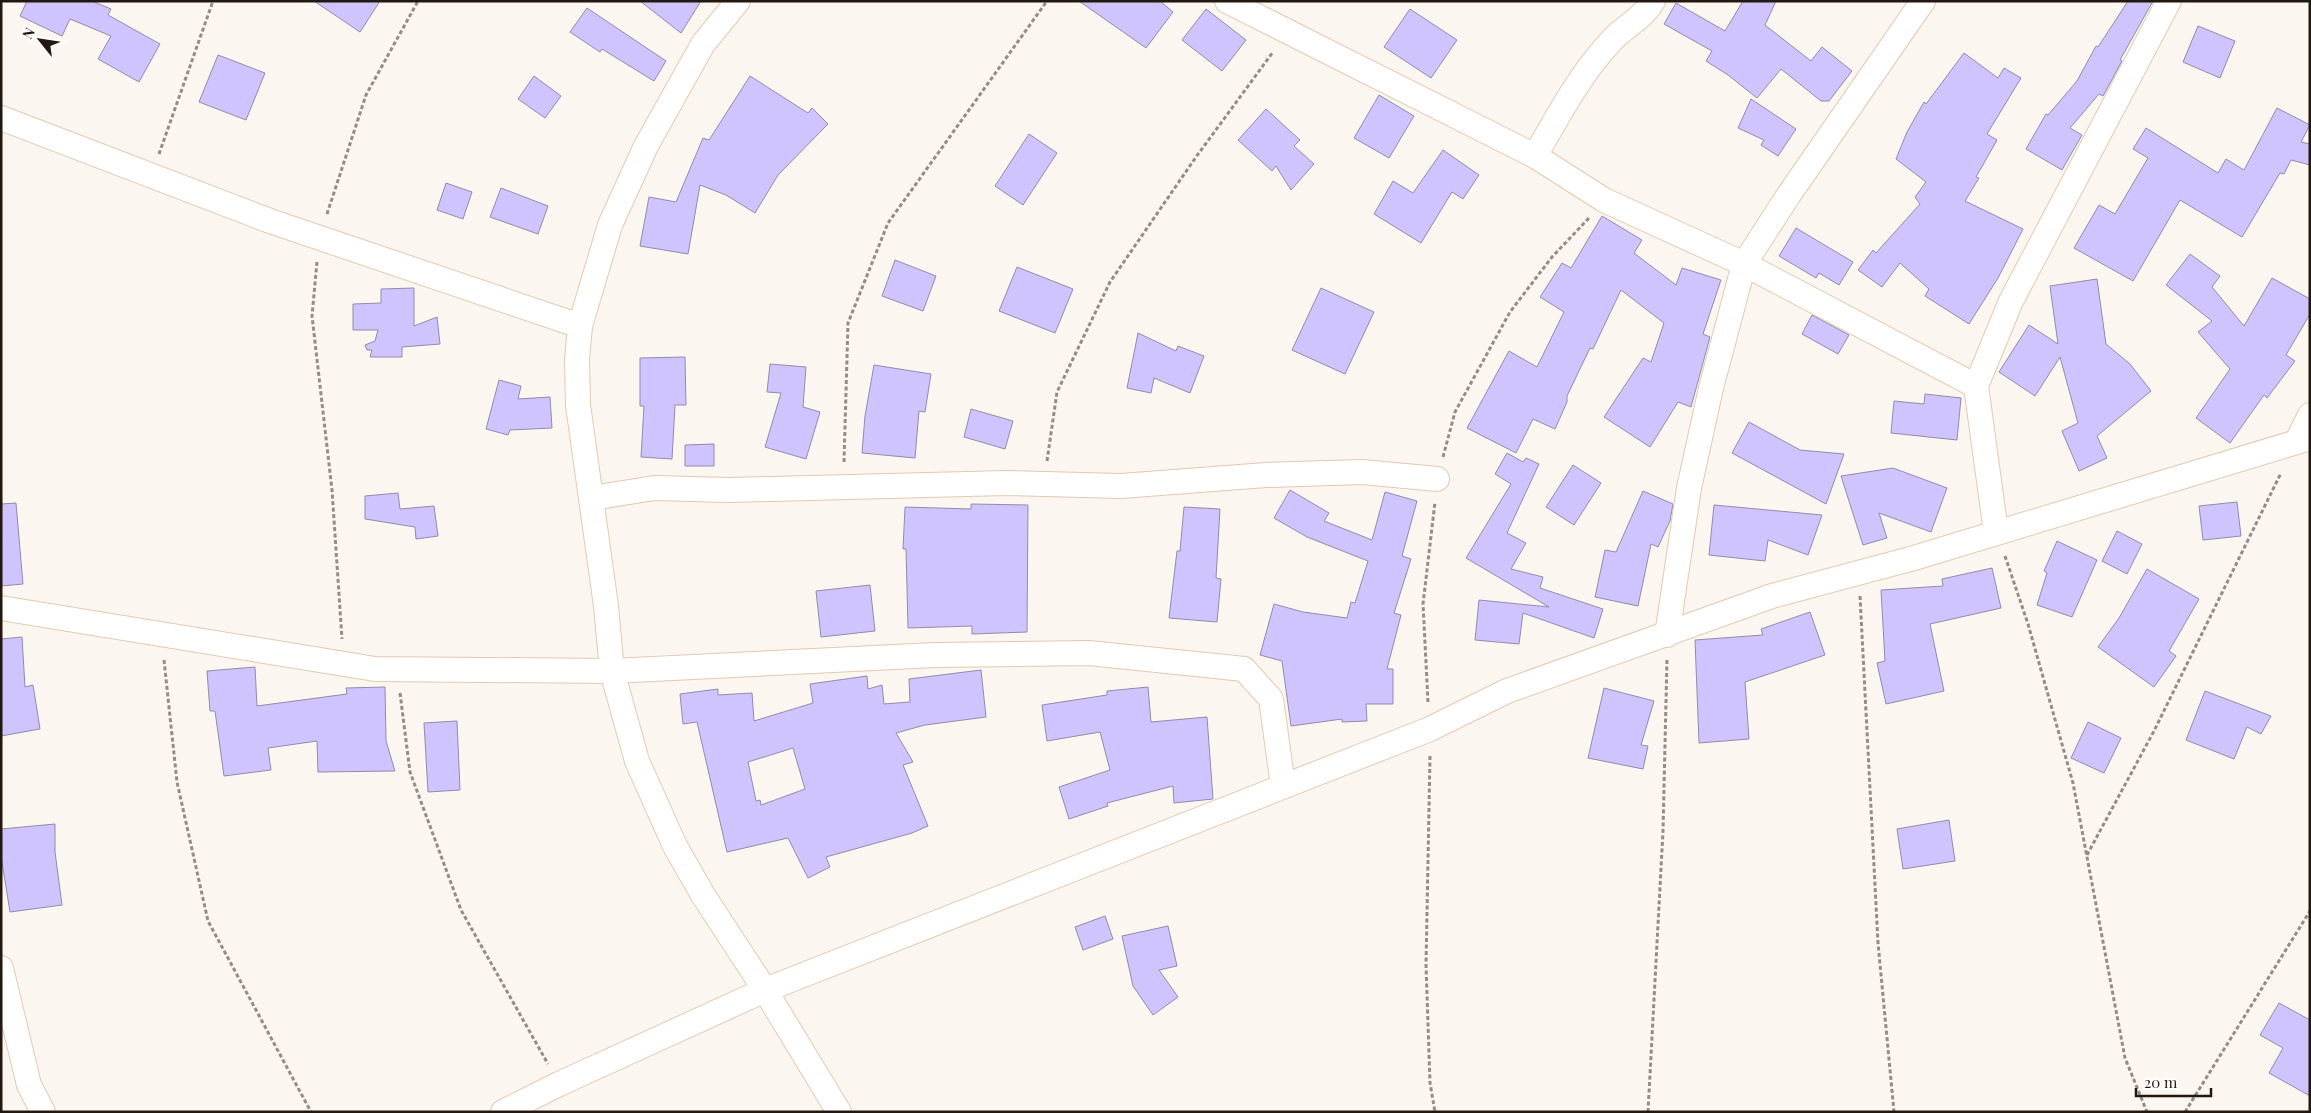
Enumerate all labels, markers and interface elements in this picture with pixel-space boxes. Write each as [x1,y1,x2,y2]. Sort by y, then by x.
north arrow [15,15,65,65]
text: N [18,24,39,42]
scale bar [2136,1066,2211,1098]
text: 20 m [2144,1072,2178,1092]

